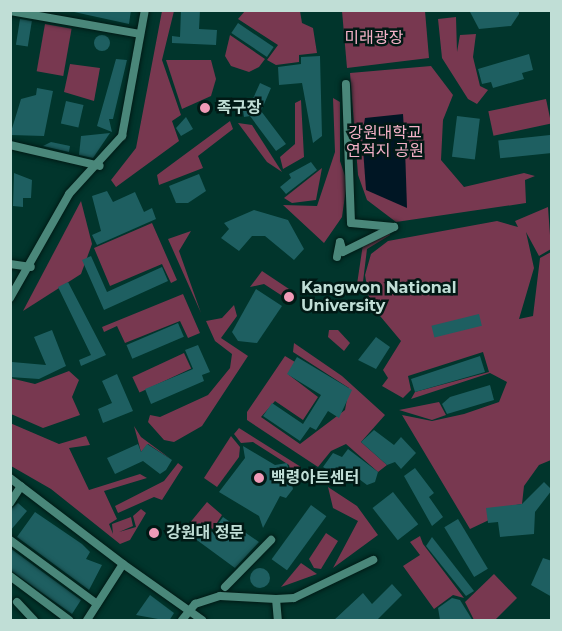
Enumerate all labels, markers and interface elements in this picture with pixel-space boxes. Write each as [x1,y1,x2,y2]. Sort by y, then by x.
park label: 미래광장 [345,28,403,48]
place label: 족구장 [217,98,261,118]
marker: 족구장 [198,101,212,115]
park label: 강원대학교 연적지 공원 [346,123,424,161]
place label: Kangwon National University [301,278,456,316]
marker: Kangwon National University [282,290,296,304]
place label: 백령아트센터 [271,468,359,488]
marker: 백령아트센터 [252,471,266,485]
place label: 강원대 정문 [166,523,244,543]
marker: 강원대 정문 [147,526,161,540]

